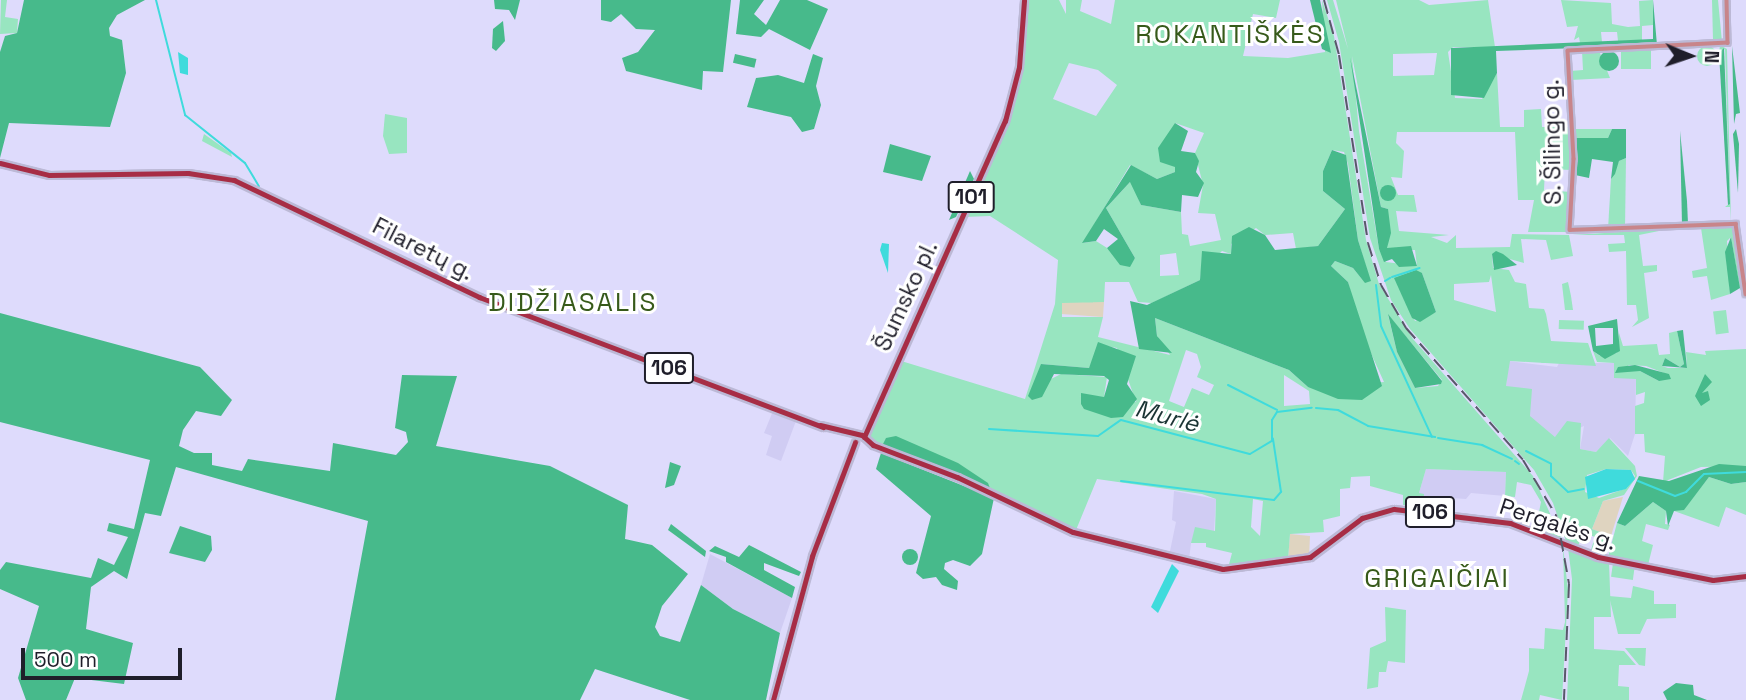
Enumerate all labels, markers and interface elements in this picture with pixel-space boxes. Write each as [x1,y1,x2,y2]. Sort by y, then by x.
district label: ROKANTIŠKĖS [1137,19,1323,51]
north arrow [1655,21,1725,91]
text: N [1699,50,1724,64]
street label: S. Šilingo g. [1537,79,1567,205]
road number: 101 [946,180,996,214]
street label: Filaretų g. [368,212,478,286]
street label: Šumsko pl. [869,237,943,355]
district label: DIDŽIASALIS [490,287,656,319]
road number: 106 [643,350,695,386]
water label: Murlė [1132,394,1202,438]
street label: Pergalės g. [1496,492,1620,556]
road number: 106 [1404,494,1456,530]
district label: GRIGAIČIAI [1365,563,1509,595]
scale bar [24,634,186,678]
text: 500 m [34,646,97,673]

